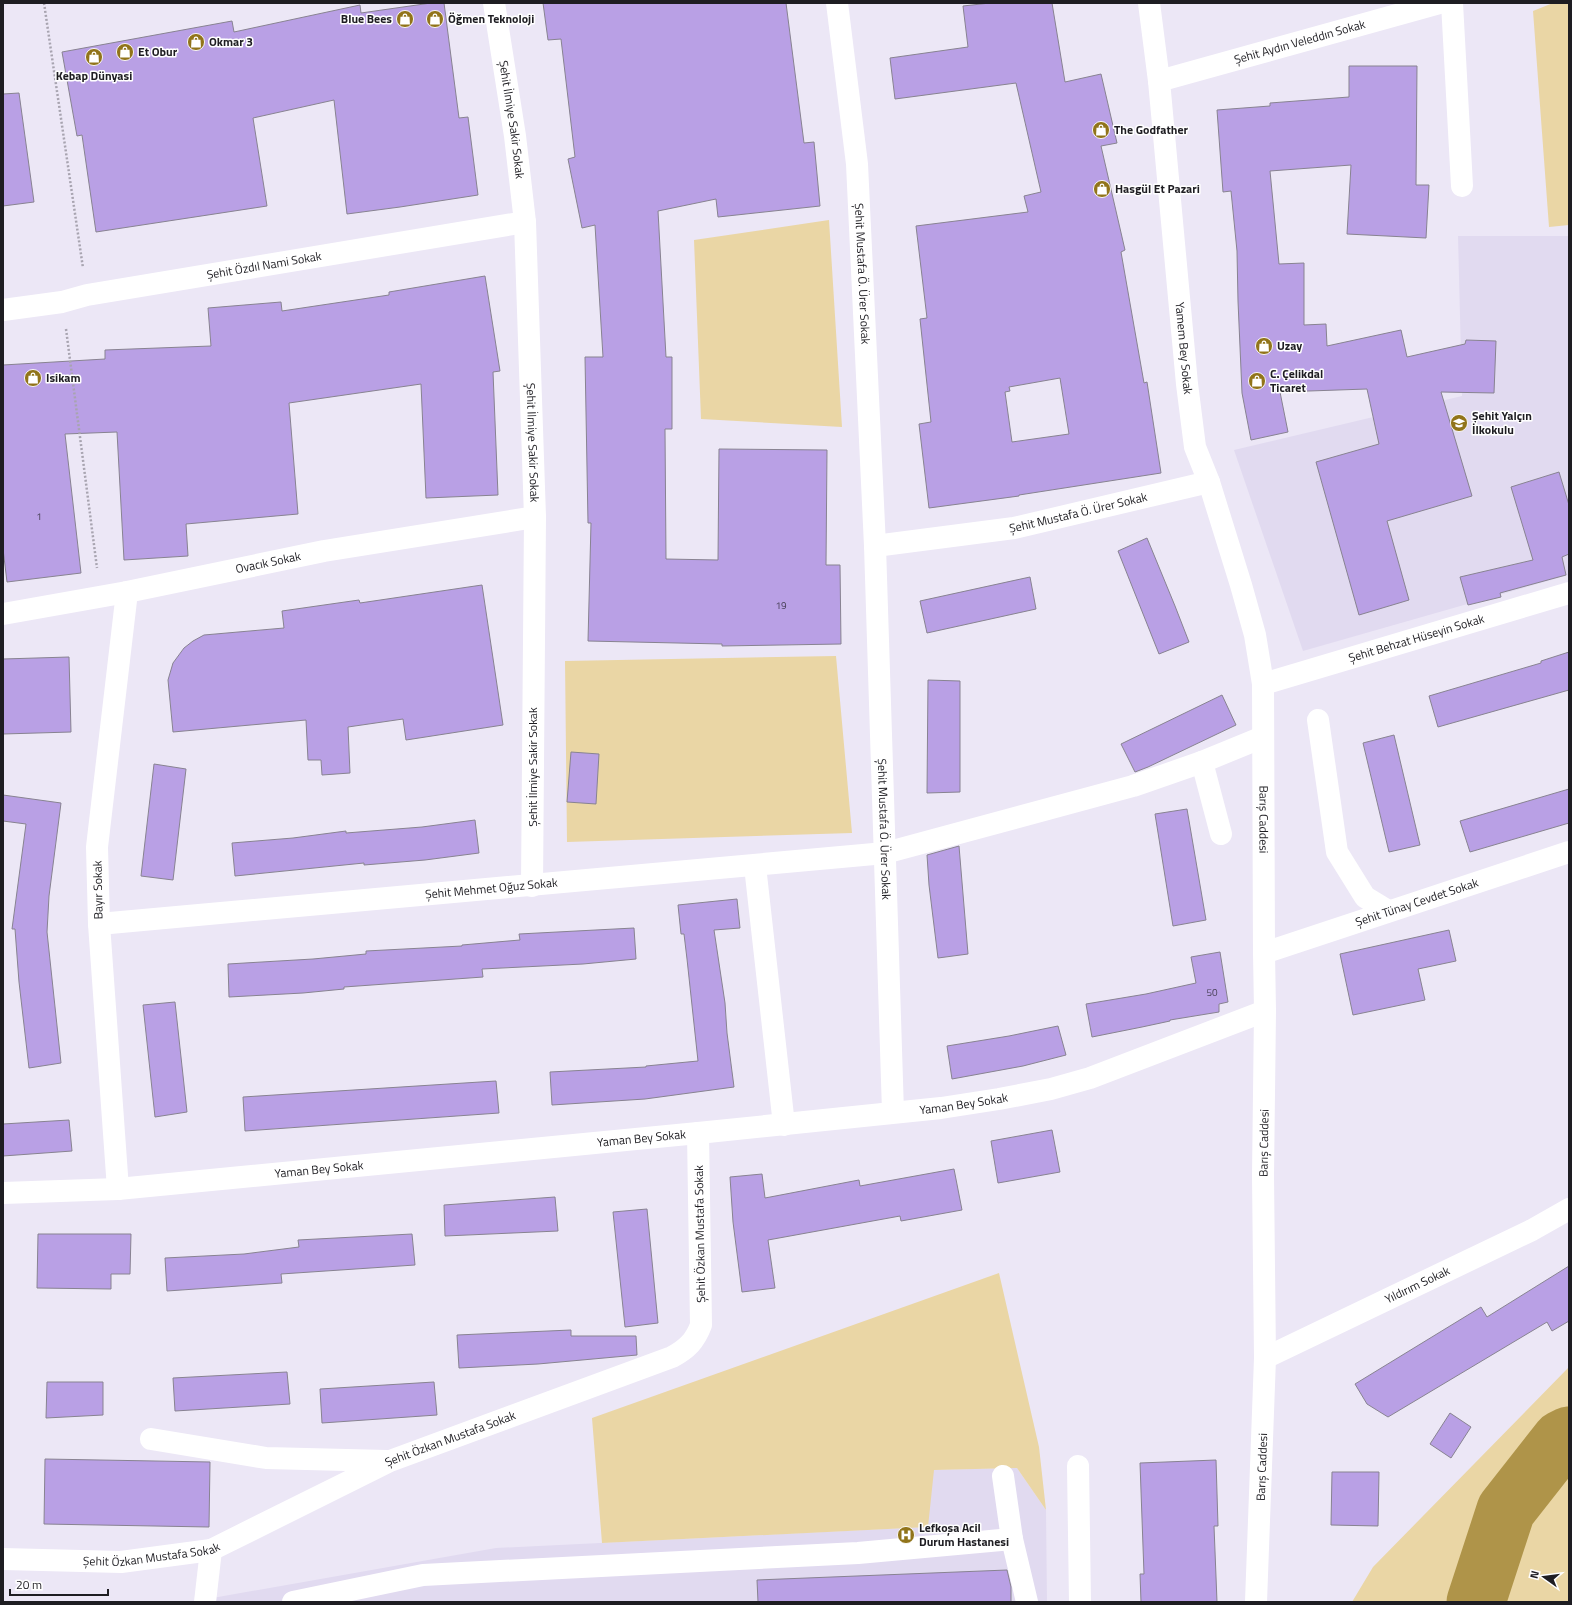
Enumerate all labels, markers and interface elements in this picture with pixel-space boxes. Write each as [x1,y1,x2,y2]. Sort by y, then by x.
place label: Blue Bees [341,9,392,28]
shop icon: Blue Bees [395,9,415,29]
shop icon: Öğmen Teknoloji [425,9,445,29]
place label: Öğmen Teknoloji [448,9,534,28]
street label: Şehit Aydın Veleddın Sokak [1232,14,1368,69]
shop icon: Okmar 3 [186,32,206,52]
place label: Okmar 3 [209,32,253,51]
shop icon: Et Obur [115,42,135,62]
place label: Et Obur [138,42,178,61]
shop icon: Kebap Dünyasi [84,47,104,67]
street label: Şehit İlmiye Sakir Sokak [494,59,530,180]
place label: Kebap Dünyasi [56,66,132,85]
shop icon: The Godfather [1091,120,1111,140]
place label: The Godfather [1114,120,1189,139]
shop icon: Hasgül Et Pazari [1092,179,1112,199]
place label: Hasgül Et Pazari [1115,179,1200,198]
street label: Şehit Mustafa Ö. Ürer Sokak [850,203,875,345]
street label: Şehit Özdıl Nami Sokak [205,246,323,284]
street label: Yamem Bey Sokak [1170,301,1198,396]
shop icon: Uzay [1254,336,1274,356]
place label: Uzay [1277,336,1302,355]
place label: C. Çelikdal Ticaret [1270,364,1323,397]
shop icon: Isikam [23,368,43,388]
place label: Isikam [46,368,81,387]
shop icon: C. Çelikdal Ticaret [1247,371,1267,391]
street label: Şehit İlmiye Sakir Sokak [521,383,545,503]
place label: Şehit Yalçın İlkokulu [1472,406,1532,439]
school or university icon: Şehit Yalçın İlkokulu [1449,413,1469,433]
street label: Şehit Mustafa Ö. Ürer Sokak [1008,487,1149,538]
house number: 1 [36,509,42,524]
street label: Ovacık Sokak [234,546,303,578]
house number: 19 [775,598,787,613]
street label: Şehit Behzat Hüseyin Sokak [1346,609,1487,667]
street label: Şehit İlmiye Sakir Sokak [523,707,542,827]
street label: Şehit Mustafa Ö. Ürer Sokak [873,758,896,900]
street label: Barış Caddesi [1254,785,1274,853]
street label: Bayır Sokak [87,860,108,920]
street label: Şehit Mehmet Oğuz Sokak [424,873,559,903]
street label: Şehit Tünay Cevdet Sokak [1353,873,1481,931]
house number: 50 [1206,985,1218,1000]
street label: Yaman Bey Sokak [919,1087,1010,1119]
street label: Barış Caddesi [1253,1109,1274,1177]
street label: Yaman Bey Sokak [596,1124,687,1152]
street label: Yaman Bey Sokak [274,1155,364,1183]
street label: Şehit Özkan Mustafa Sokak [689,1165,710,1303]
street label: Yıldırım Sokak [1382,1261,1453,1308]
street label: Şehit Özkan Mustafa Sokak [381,1405,518,1471]
street label: Barış Caddesi [1251,1433,1272,1501]
place label: Lefkoşa Acil Durum Hastanesi [919,1518,1009,1551]
hospital icon: Lefkoşa Acil Durum Hastanesi [896,1525,916,1545]
street label: Şehit Özkan Mustafa Sokak [83,1537,223,1571]
north arrow [1524,1557,1564,1597]
text: N [1526,1569,1543,1580]
scale bar [10,1571,108,1597]
text: 20 m [16,1575,42,1594]

